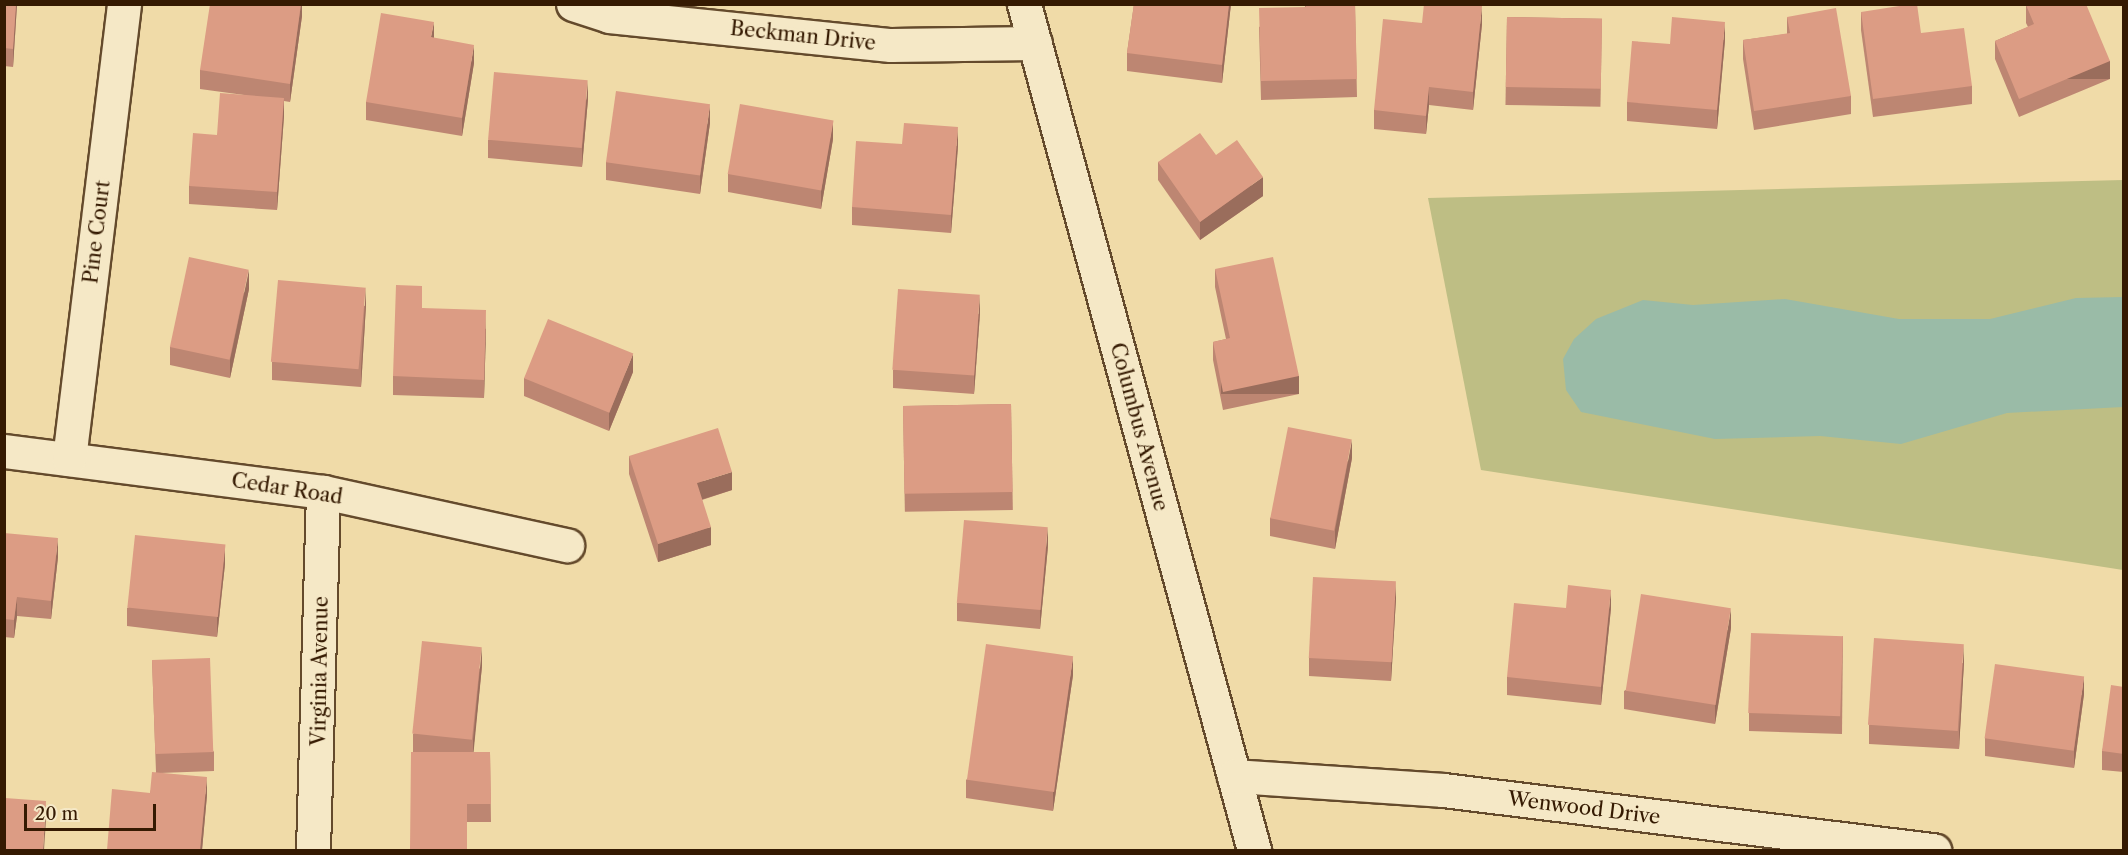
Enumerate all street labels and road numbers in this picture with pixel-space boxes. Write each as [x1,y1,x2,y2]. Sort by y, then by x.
street label: Beckman Drive [729,16,877,56]
street label: Pine Court [79,179,115,285]
street label: Columbus Avenue [1105,340,1173,514]
street label: Cedar Road [230,468,344,510]
street label: Virginia Avenue [307,595,333,747]
street label: Wenwood Drive [1506,787,1662,829]

